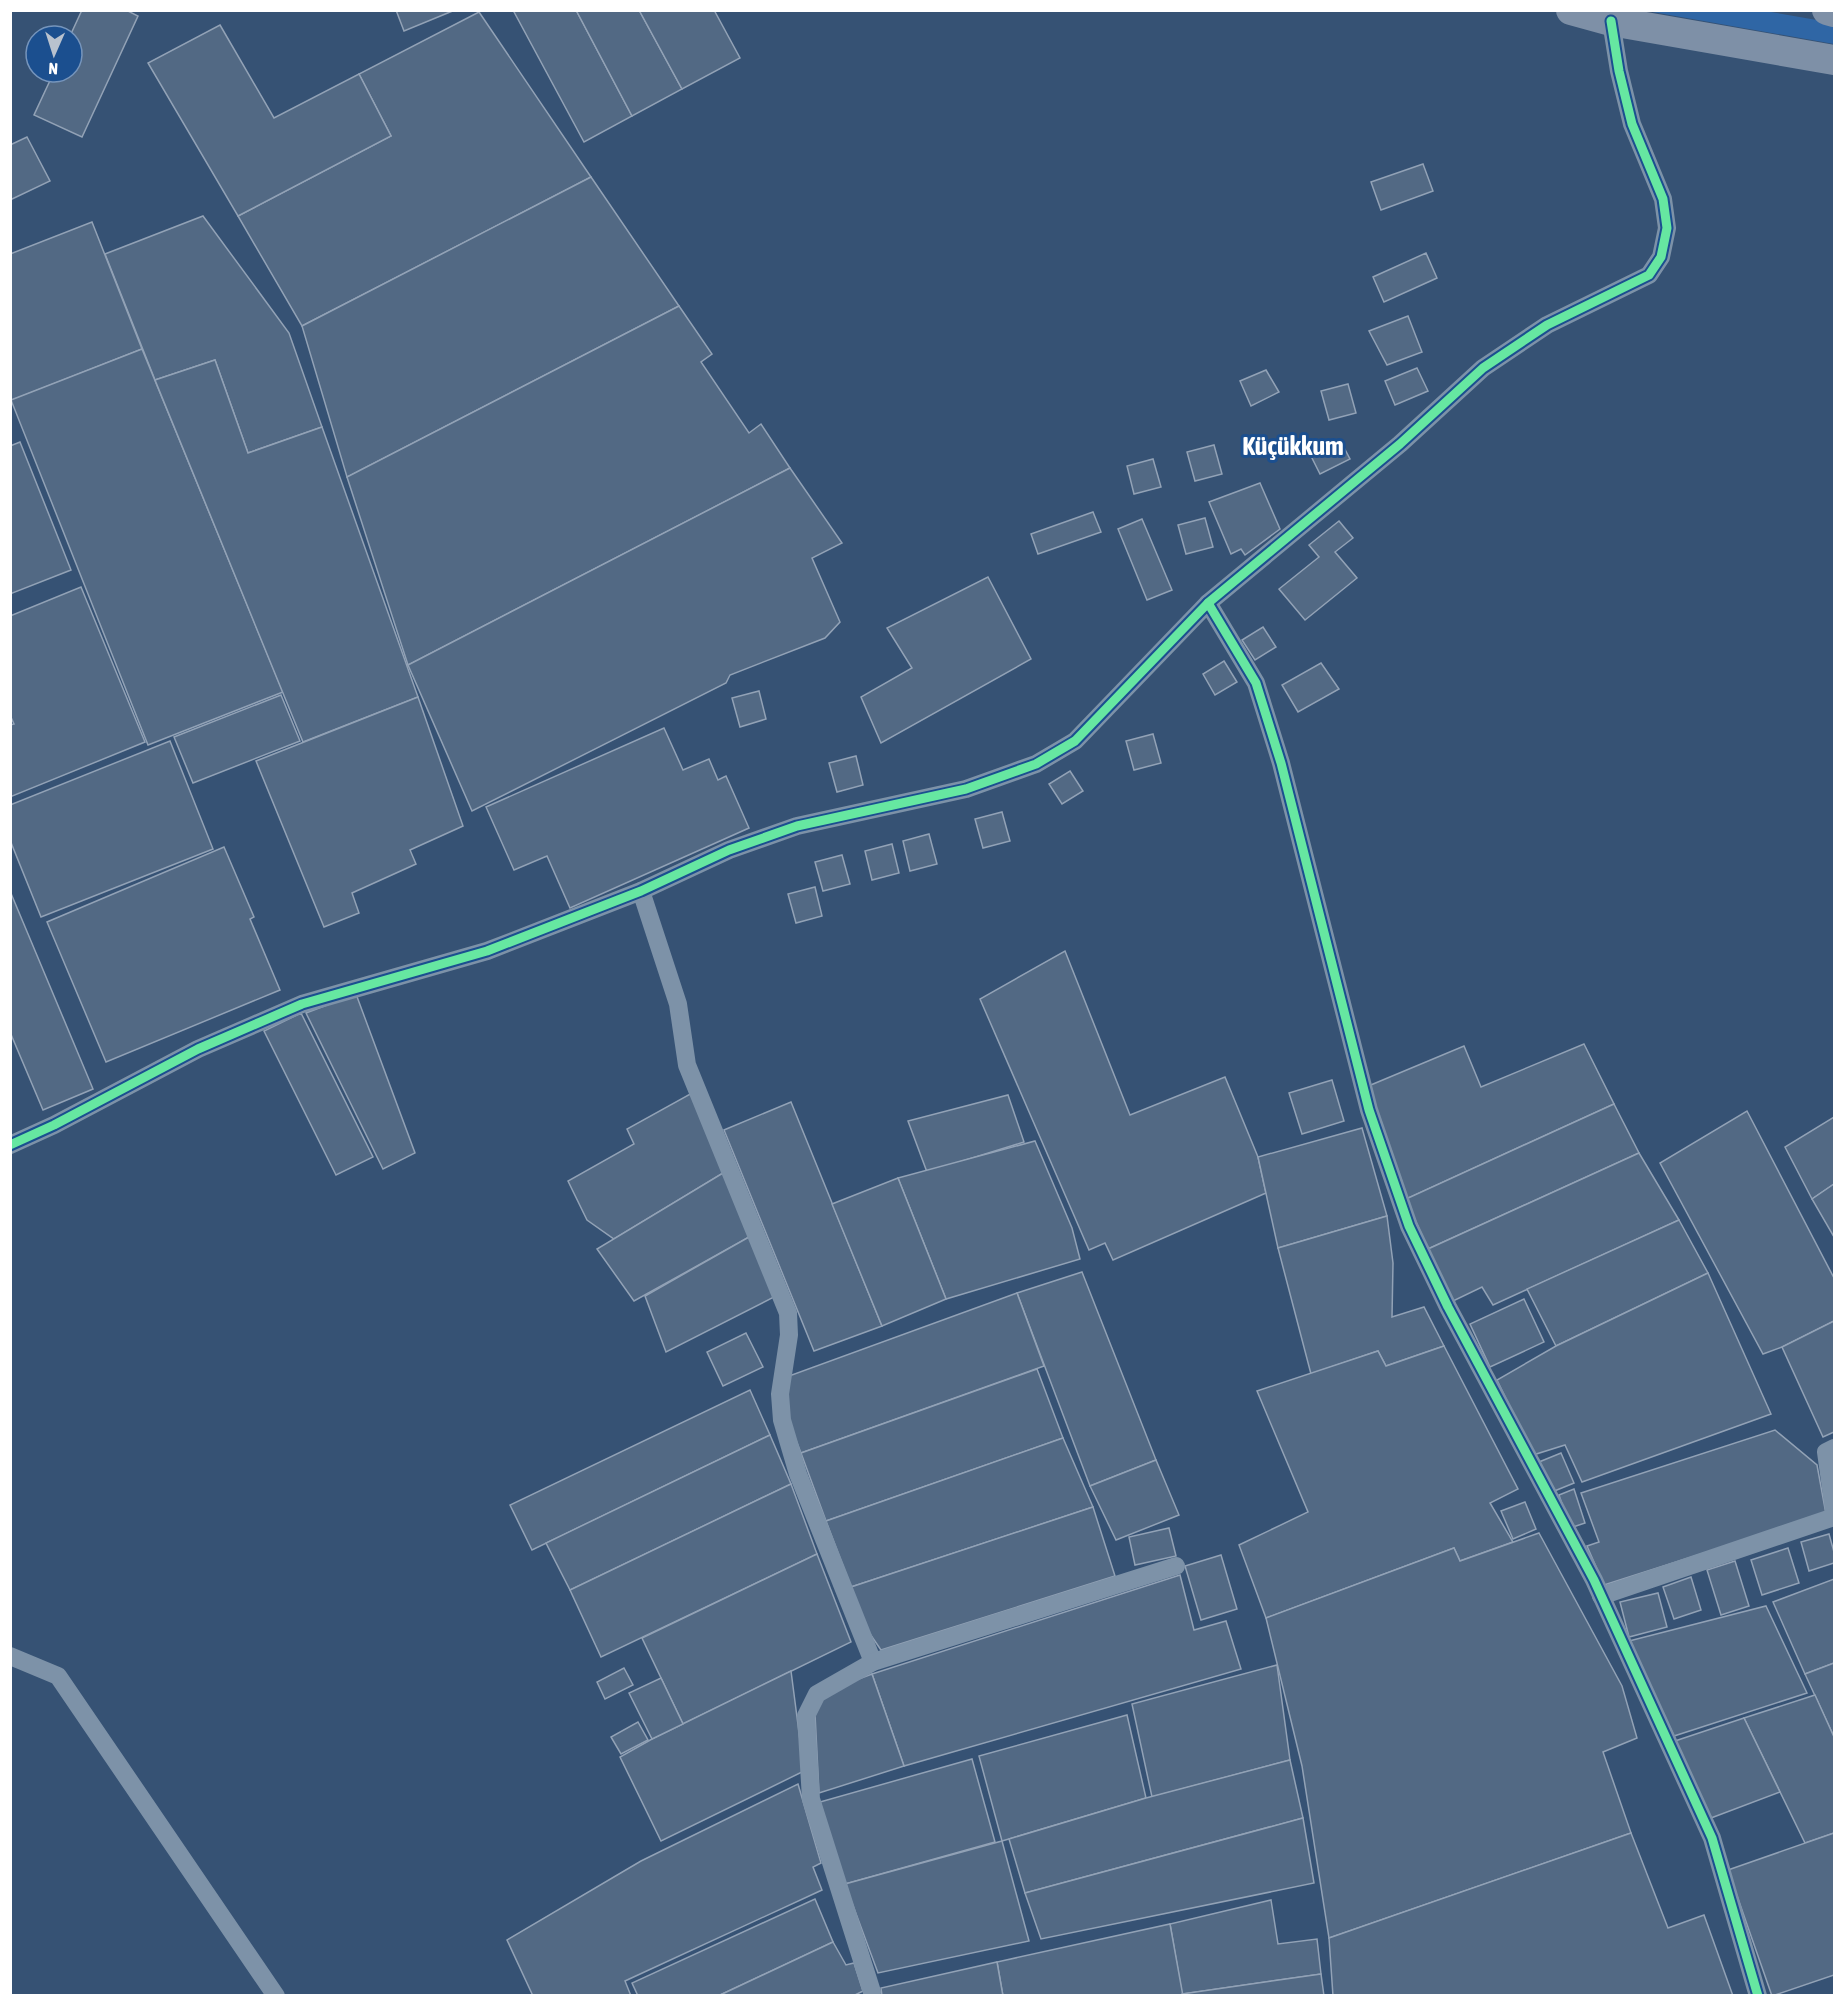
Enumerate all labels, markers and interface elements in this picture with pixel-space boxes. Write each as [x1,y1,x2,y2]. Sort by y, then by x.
north arrow [24,24,84,84]
text: N [48,60,58,78]
district label: Küçükkum [1242,431,1344,461]

